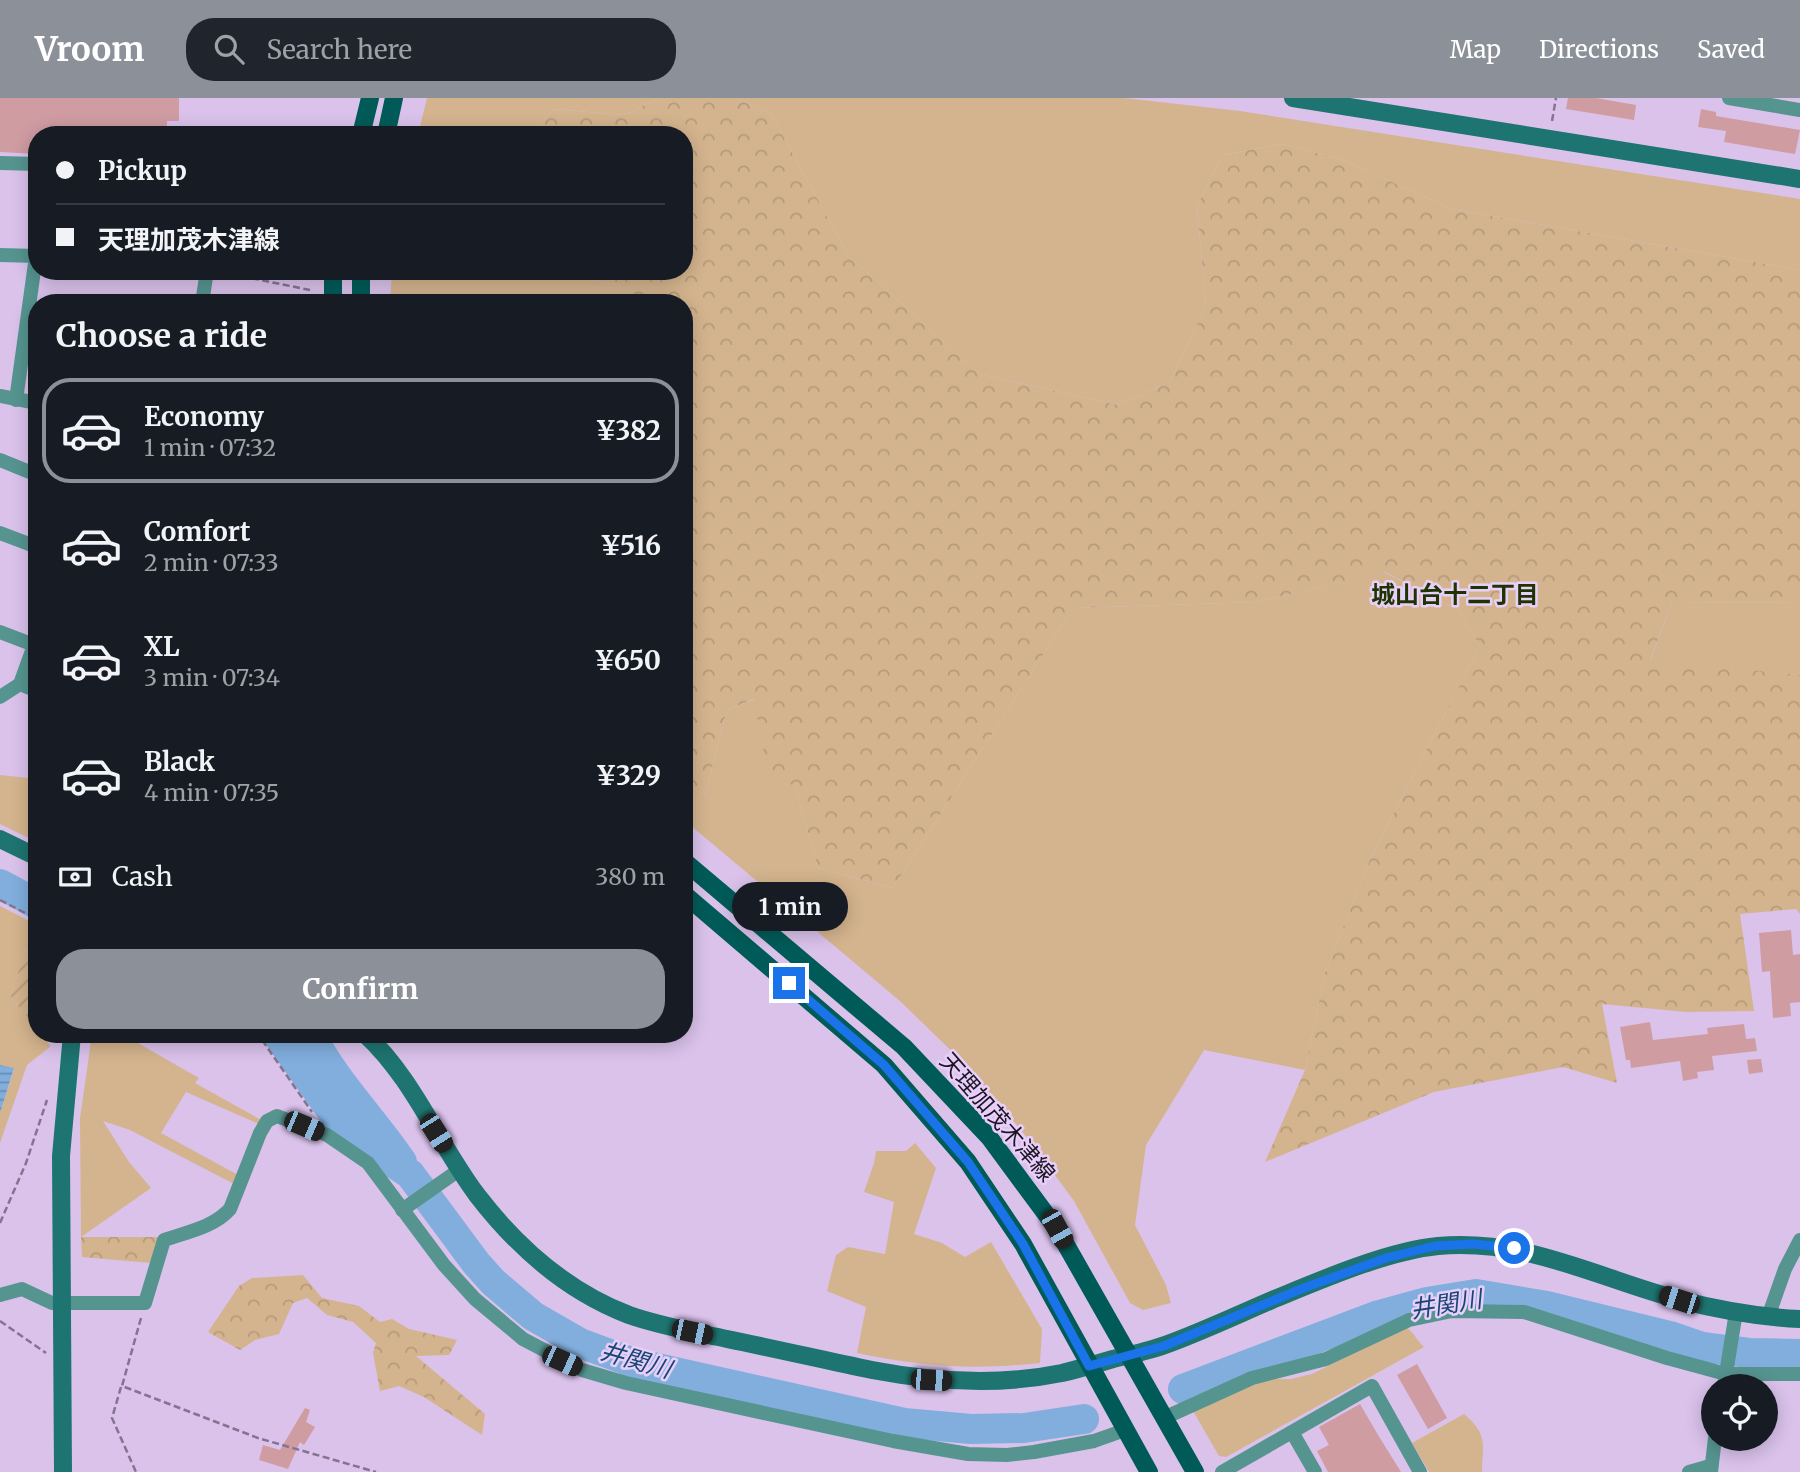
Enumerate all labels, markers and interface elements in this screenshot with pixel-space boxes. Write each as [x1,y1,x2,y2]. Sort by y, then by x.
search box [186,18,676,81]
text: Vroom [35,29,144,70]
icon: search [210,30,248,68]
text: Search here [266,33,412,66]
text: Map [1450,34,1501,65]
text: Directions [1539,34,1659,65]
text: Saved [1697,34,1765,65]
text: Pickup [98,154,187,187]
text: 天理加茂木津線 [98,223,280,256]
text: Choose a ride [56,316,267,356]
icon: car [60,399,123,462]
text: Economy [144,400,264,433]
text: ¥382 [595,414,661,447]
text: 1 min · 07:32 [144,433,276,462]
icon: car [60,514,123,577]
text: Comfort [144,515,250,548]
text: ¥516 [600,529,661,562]
text: 2 min · 07:33 [144,548,279,577]
district label: 城山台十二丁目 [1371,579,1539,610]
icon: car [60,629,123,692]
text: XL [144,630,180,663]
text: ¥650 [594,644,661,677]
text: 3 min · 07:34 [144,663,280,692]
icon: car [60,744,123,807]
text: Black [144,745,215,778]
text: ¥329 [596,759,661,792]
text: 4 min · 07:35 [144,778,279,807]
icon: cash [56,858,94,896]
text: Cash [112,860,173,893]
text: 380 m [595,862,665,891]
callout: 1 min [731,882,847,930]
text: 1 min [759,892,821,921]
button: Confirm [56,949,665,1029]
route end [773,967,805,999]
street label: 天理加茂木津線 [934,1047,1062,1187]
car [281,1108,328,1144]
car [416,1110,457,1156]
car [1038,1206,1077,1252]
route start [1498,1232,1530,1264]
water label: 井関川 [1408,1283,1487,1325]
car [1656,1284,1703,1316]
car [670,1317,715,1347]
water label: 井関川 [597,1335,678,1386]
car [539,1343,586,1379]
car [910,1368,953,1392]
map controls [1701,1374,1778,1451]
button: locate [1701,1374,1778,1451]

